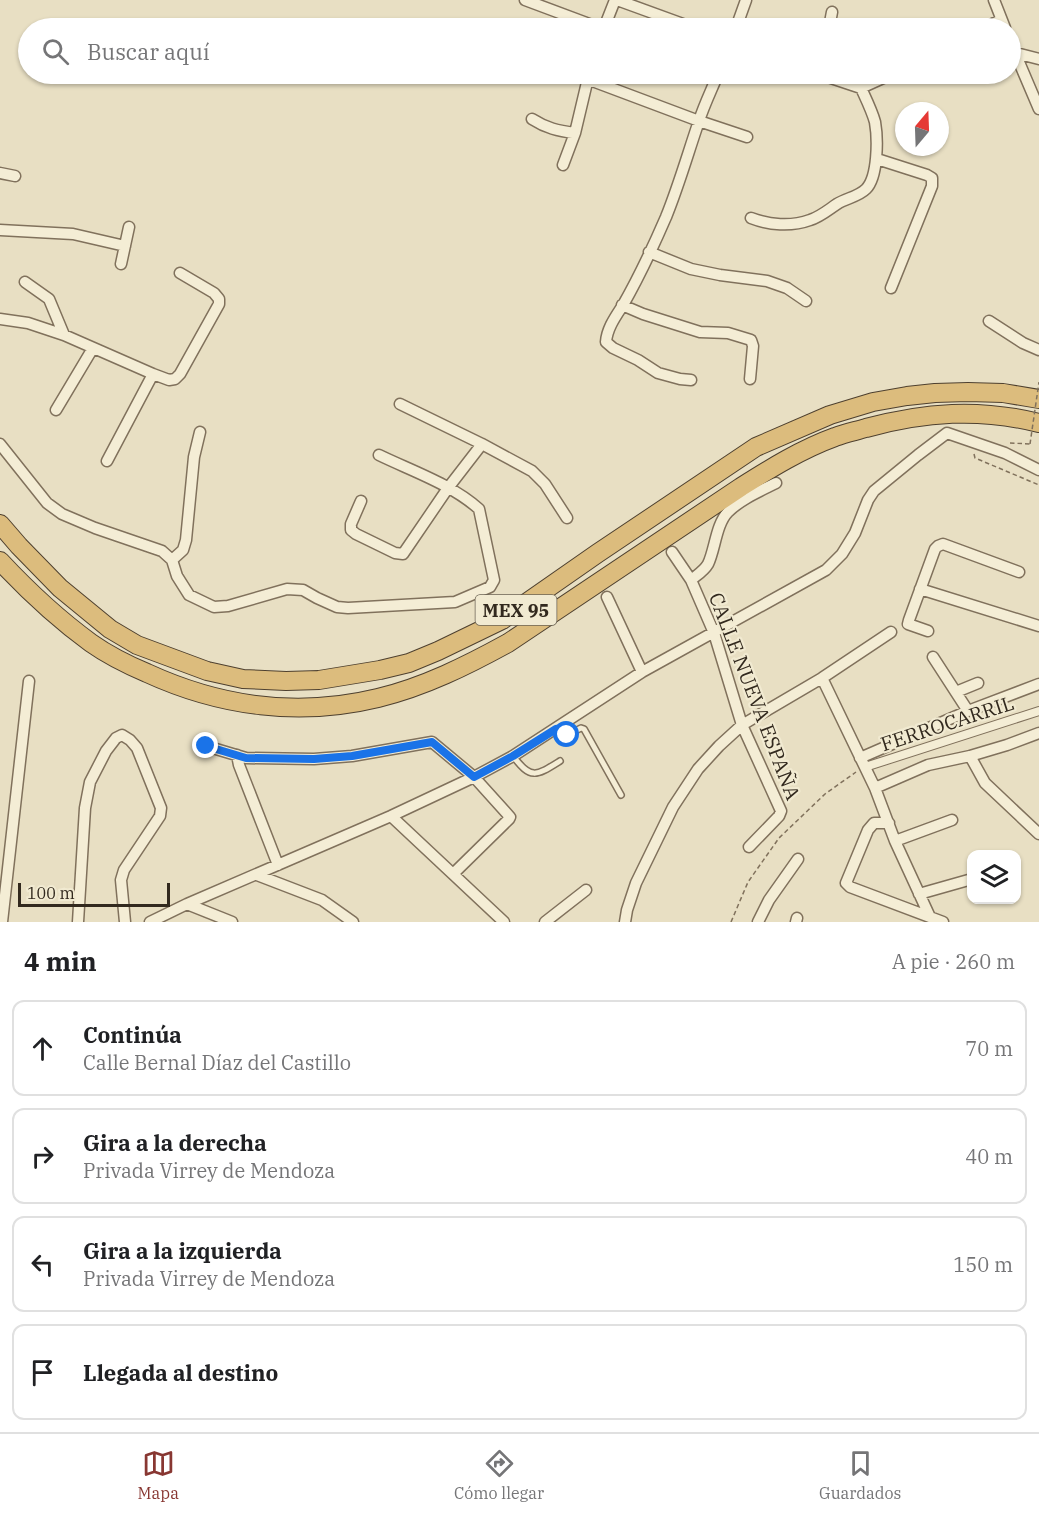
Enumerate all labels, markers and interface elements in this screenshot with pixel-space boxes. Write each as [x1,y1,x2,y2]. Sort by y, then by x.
search box [18,18,1021,84]
icon: search [39,35,72,68]
text: Buscar aquí [87,37,210,66]
north arrow [895,102,949,156]
street label: CALLE NUEVA ESPAÑA [703,588,807,804]
road number: MEX 95 [476,595,556,625]
street label: FERROCARRIL [877,689,1017,757]
route start [553,721,579,747]
route end [192,732,218,758]
map controls [967,850,1021,904]
button: layers [967,850,1021,904]
scale bar [18,880,170,908]
text: 100 m [27,883,75,903]
text: 4 min [24,944,97,978]
text: A pie · 260 m [892,948,1015,975]
text: Continúa [83,1020,182,1049]
icon: ahead [26,1032,59,1065]
text: 70 m [965,1035,1013,1062]
text: Calle Bernal Díaz del Castillo [83,1049,351,1076]
text: Gira a la derecha [83,1128,267,1157]
icon: right [26,1140,59,1173]
text: 40 m [965,1143,1013,1170]
text: Privada Virrey de Mendoza [83,1157,335,1184]
text: Gira a la izquierda [83,1236,282,1265]
icon: left [26,1248,59,1281]
text: 150 m [953,1251,1013,1278]
text: Privada Virrey de Mendoza [83,1265,335,1292]
icon: arrive [26,1356,59,1389]
text: Llegada al destino [83,1358,278,1387]
tab: Mapa [138,1447,179,1503]
tab: Cómo llegar [454,1447,544,1503]
tab: Guardados [819,1447,901,1503]

